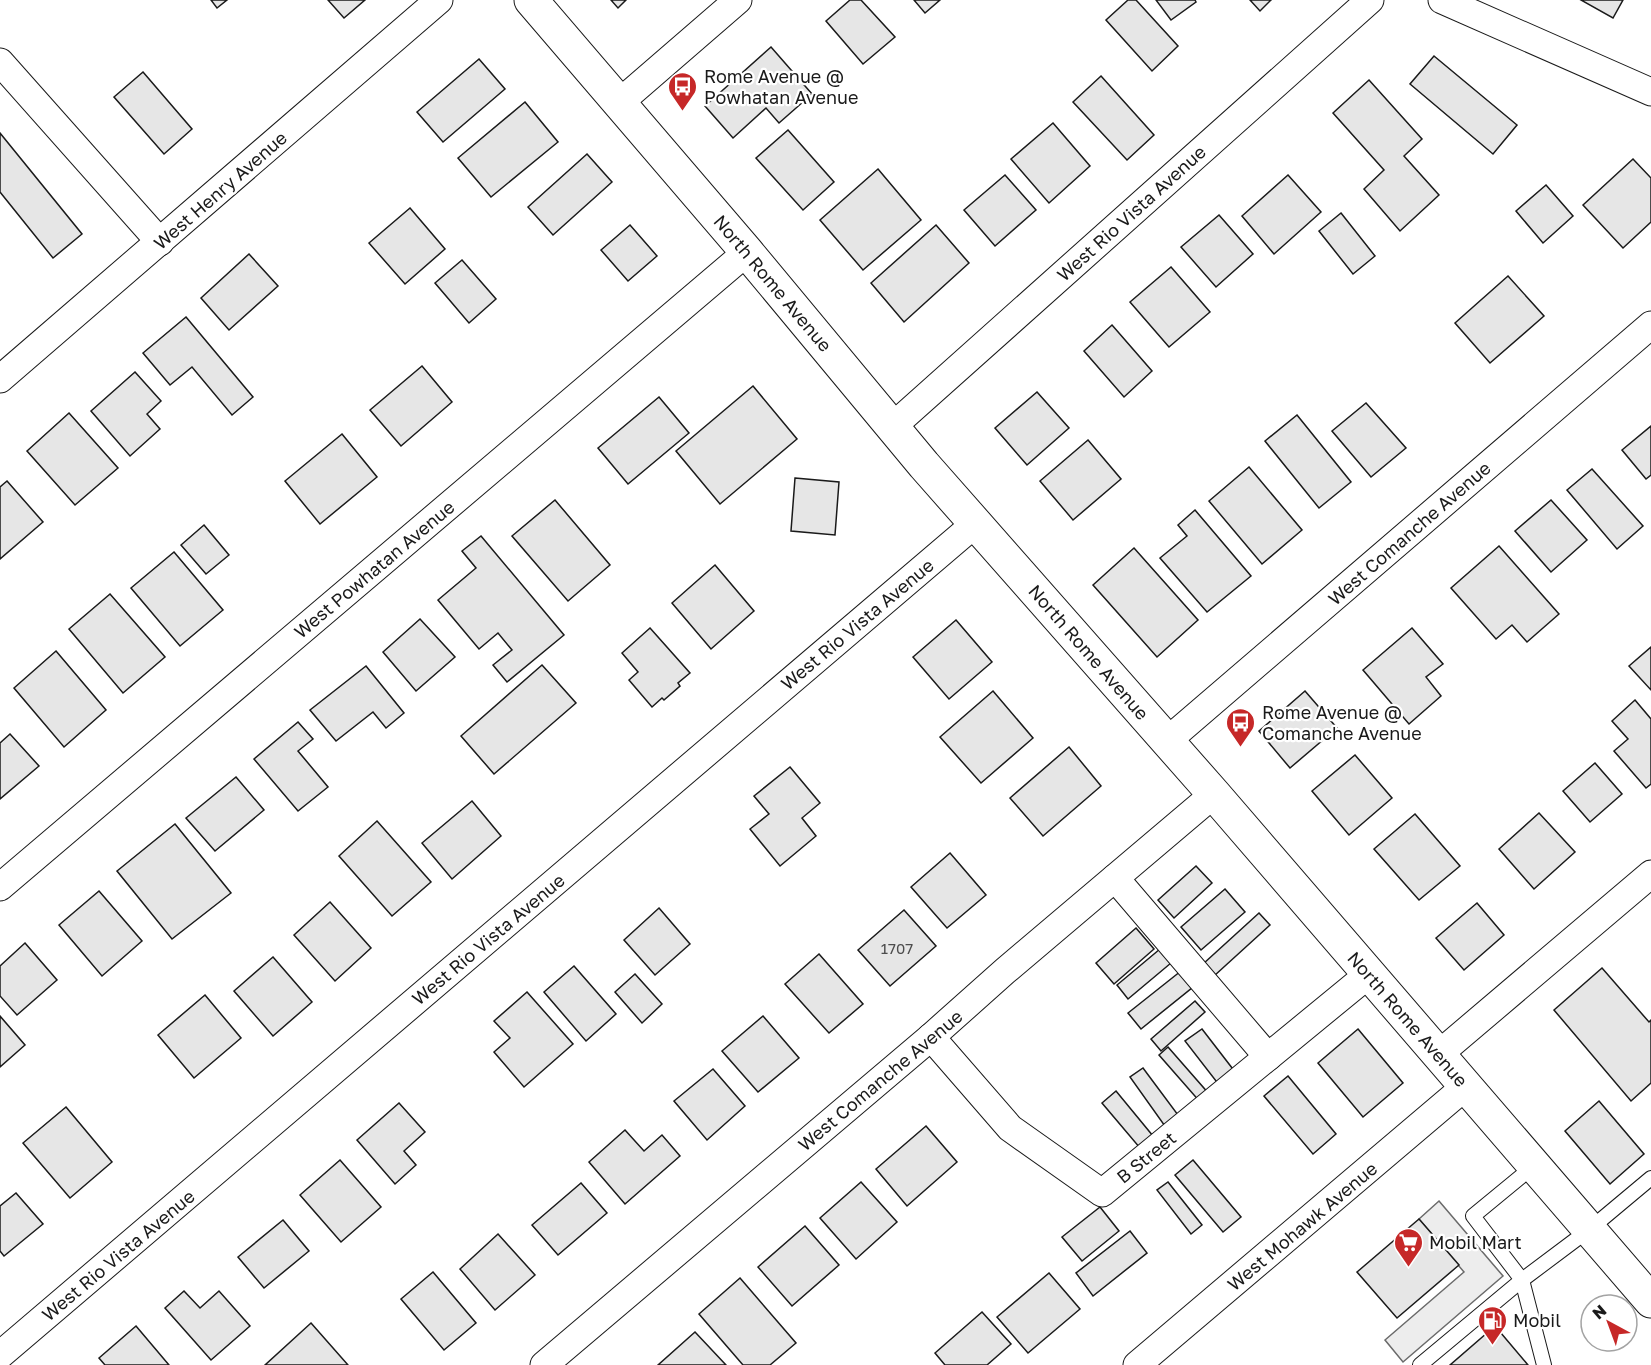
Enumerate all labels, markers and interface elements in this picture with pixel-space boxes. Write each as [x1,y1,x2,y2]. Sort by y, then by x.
place label: Rome Avenue @ Powhatan Avenue [704,65,858,108]
bus stop icon: Rome Avenue @ Powhatan Avenue [667,70,699,112]
street label: West Henry Avenue [149,126,291,254]
street label: West Rio Vista Avenue [1052,140,1210,286]
street label: North Rome Avenue [709,210,837,356]
street label: West Comanche Avenue [1323,457,1495,609]
street label: West Powhatan Avenue [289,495,459,643]
street label: West Rio Vista Avenue [776,554,938,694]
street label: North Rome Avenue [1024,580,1154,724]
place label: Rome Avenue @ Comanche Avenue [1262,701,1422,744]
bus stop icon: Rome Avenue @ Comanche Avenue [1225,706,1257,748]
street label: West Rio Vista Avenue [407,869,569,1009]
house number: 1707 [881,939,913,957]
street label: North Rome Avenue [1343,947,1473,1091]
street label: West Comanche Avenue [793,1005,967,1155]
street label: B Street [1112,1126,1180,1188]
street label: West Mohawk Avenue [1223,1157,1381,1295]
street label: West Rio Vista Avenue [37,1185,199,1325]
supermarket icon: Mobil Mart [1392,1226,1424,1268]
place label: Mobil Mart [1429,1231,1522,1253]
north arrow [1579,1293,1639,1353]
text: N [1588,1300,1610,1323]
fuel station icon: Mobil [1476,1304,1508,1346]
place label: Mobil [1513,1309,1561,1331]

